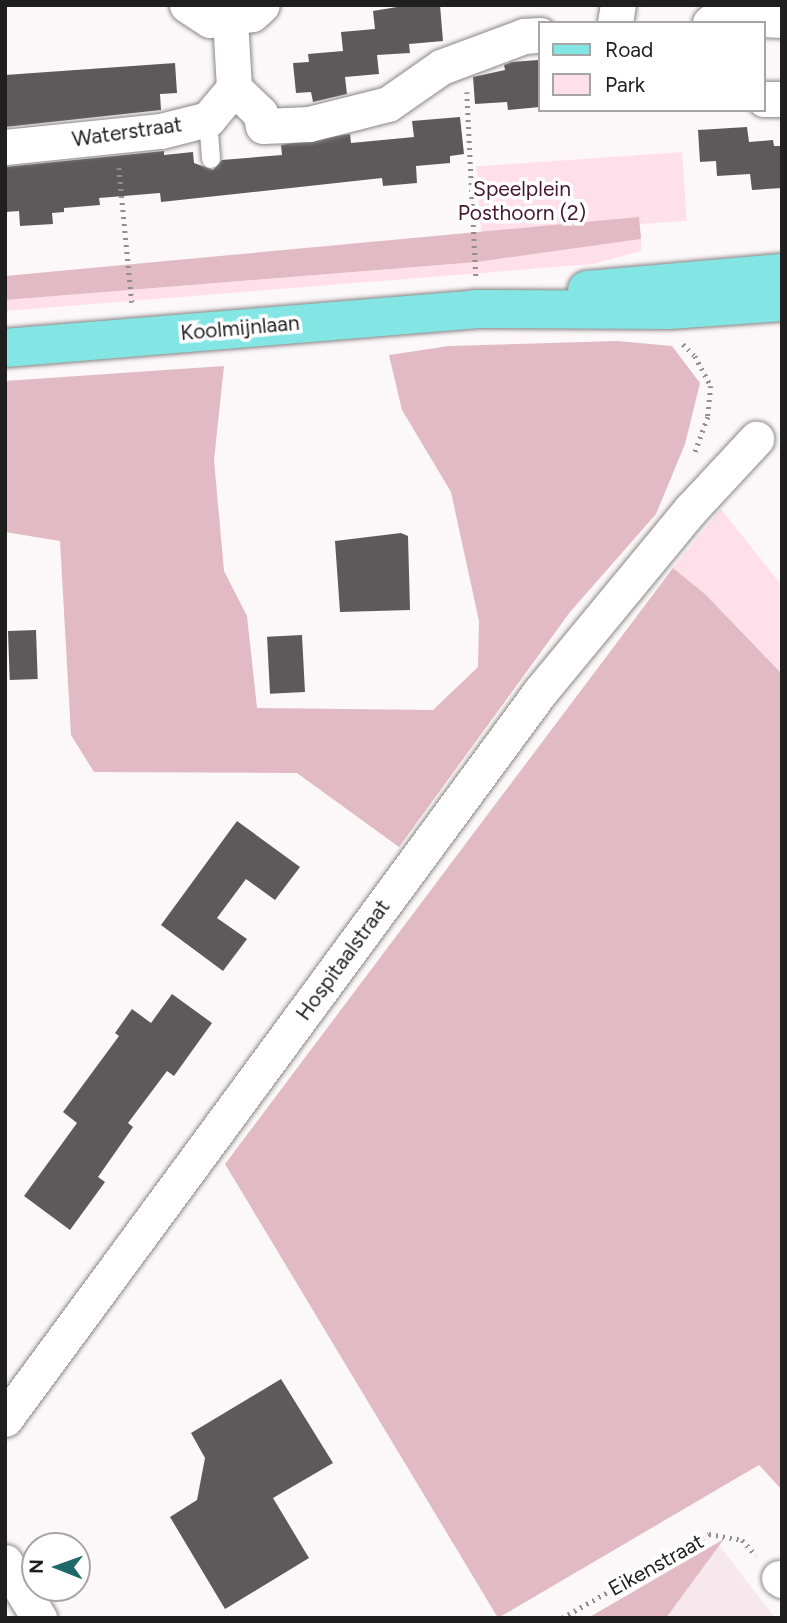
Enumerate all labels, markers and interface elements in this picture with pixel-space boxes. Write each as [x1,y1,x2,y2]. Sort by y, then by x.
legend [538,21,766,112]
text: Road [605,37,653,62]
text: Park [605,72,645,97]
street label: Waterstraat [70,112,184,152]
park label: Speelplein Posthoorn (2) [458,176,586,226]
street label: Koolmijnlaan [179,310,301,346]
street label: Hospitaalstraat [291,895,395,1025]
street label: Eikenstraat [604,1529,708,1601]
north arrow [21,1532,91,1602]
text: N [25,1559,48,1574]

